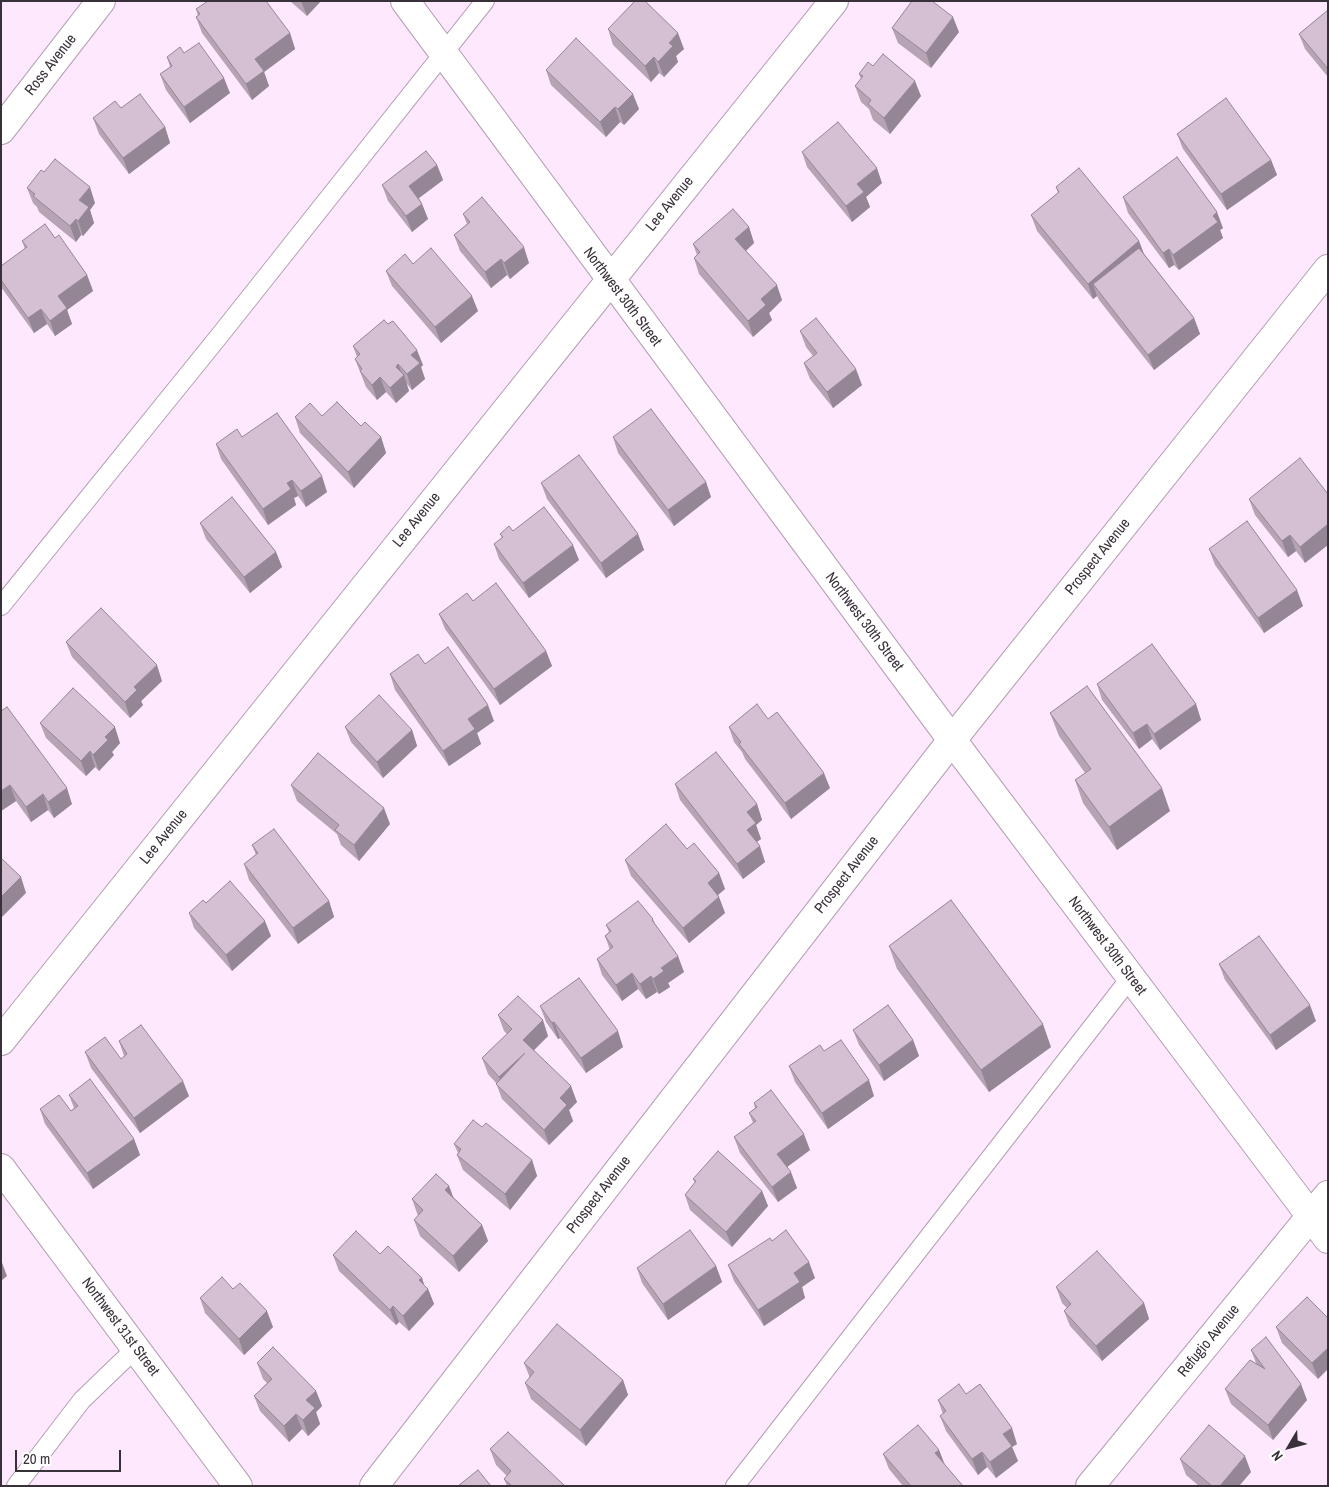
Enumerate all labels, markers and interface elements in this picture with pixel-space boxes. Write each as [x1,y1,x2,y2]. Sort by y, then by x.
street label: Ross Avenue [21,31,81,99]
street label: Lee Avenue [642,173,698,235]
street label: Northwest 30th Street [579,244,665,350]
street label: Lee Avenue [389,489,445,551]
street label: Prospect Avenue [1062,515,1134,599]
street label: Northwest 30th Street [821,569,907,675]
street label: Lee Avenue [136,806,192,868]
street label: Prospect Avenue [811,833,883,917]
street label: Northwest 30th Street [1064,893,1150,999]
street label: Prospect Avenue [563,1153,635,1237]
street label: Northwest 31st Street [77,1274,163,1380]
street label: Refugio Avenue [1174,1301,1244,1381]
north arrow [1264,1422,1314,1472]
scale bar [18,1440,124,1472]
text: N [1267,1447,1287,1465]
text: 20 m [23,1448,50,1469]

